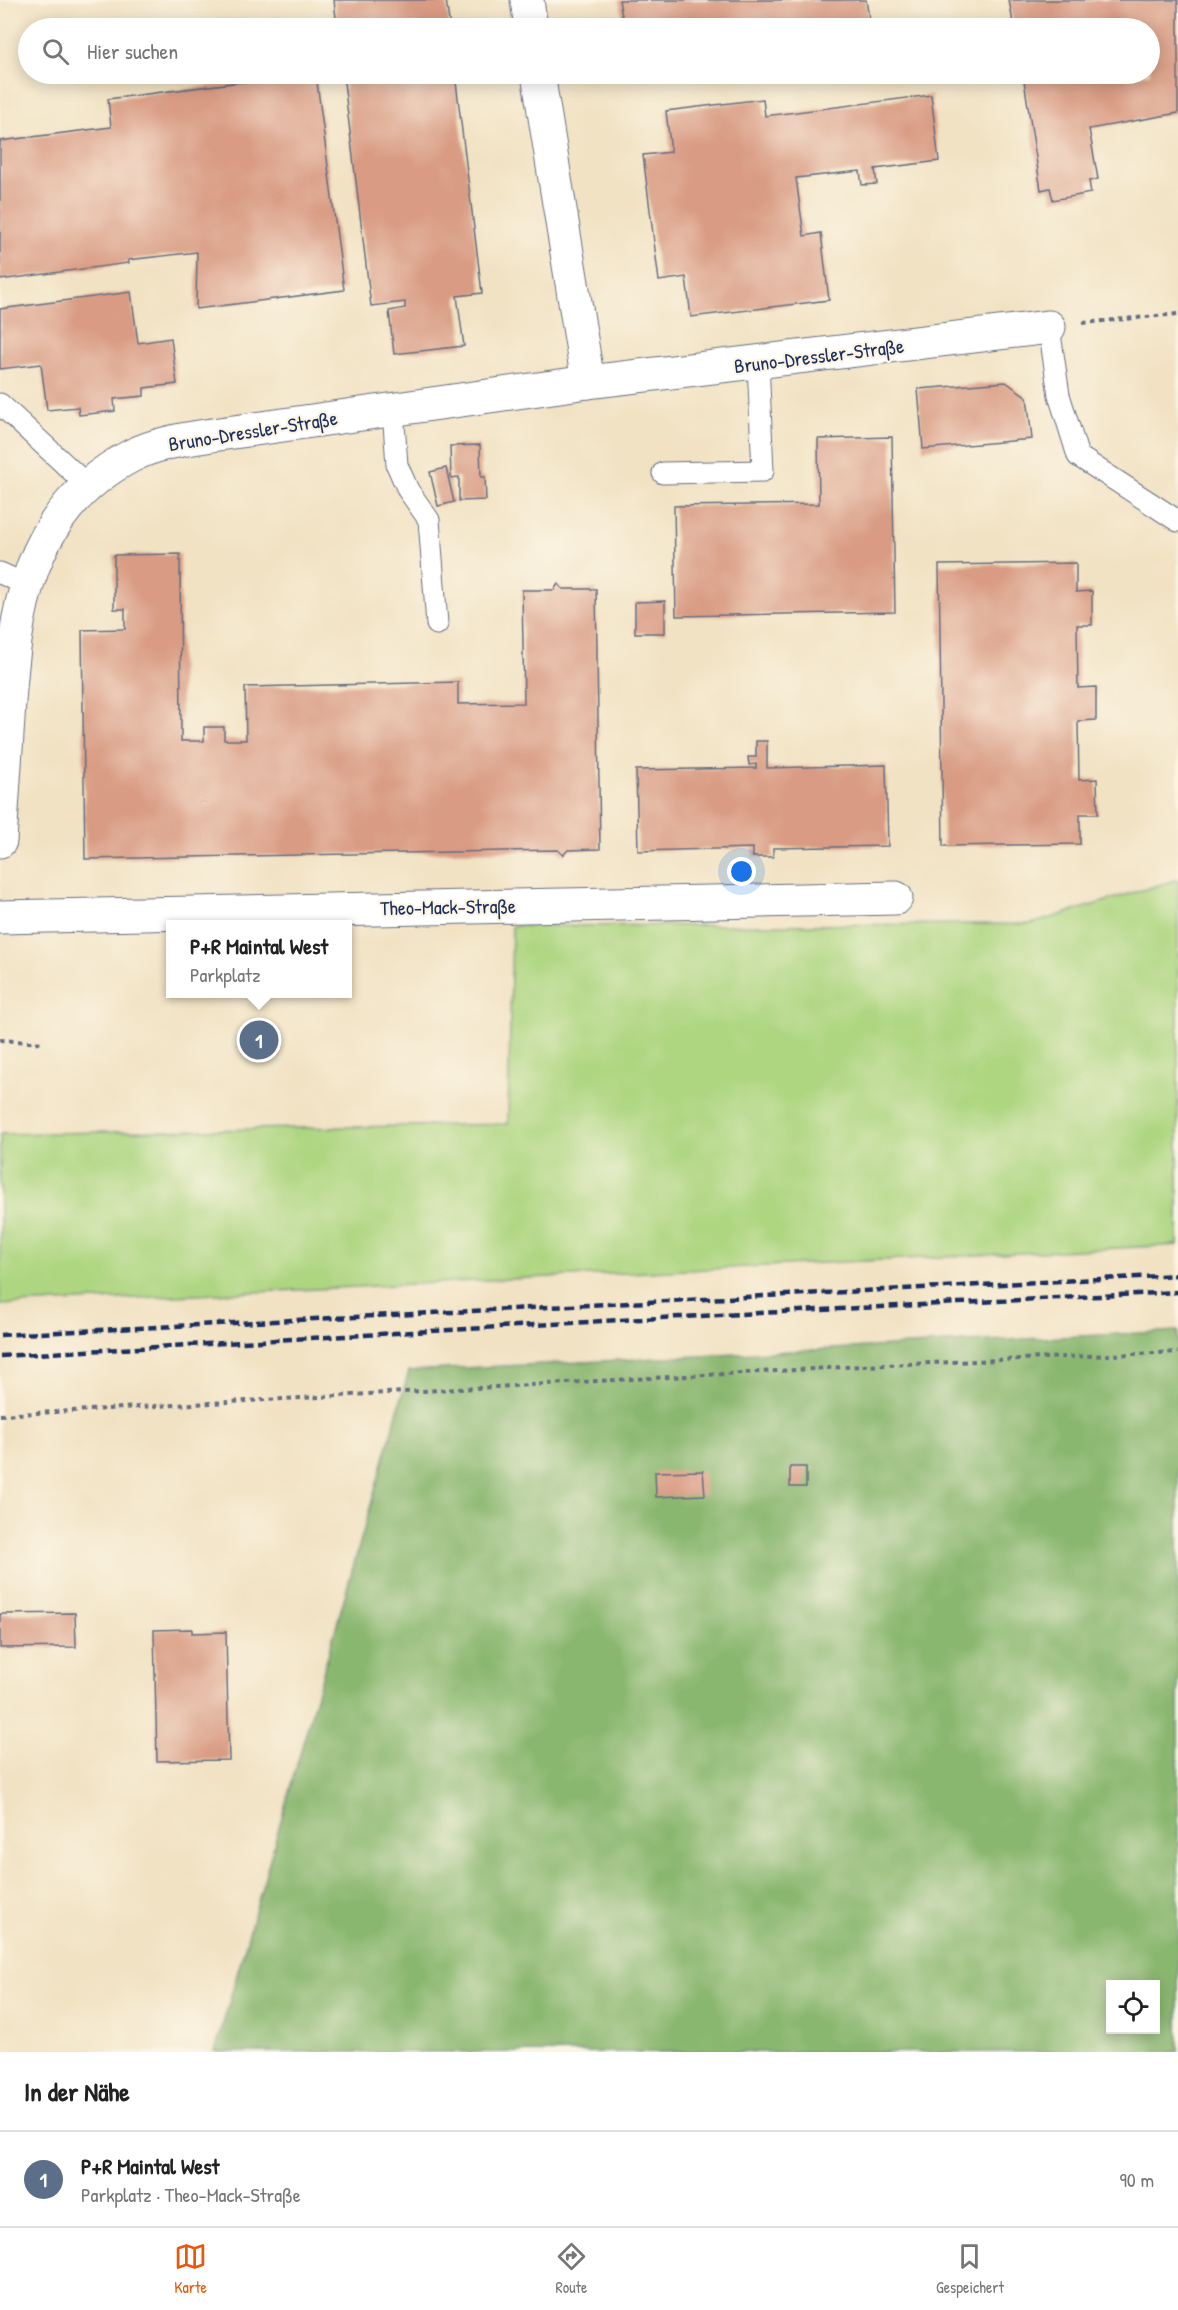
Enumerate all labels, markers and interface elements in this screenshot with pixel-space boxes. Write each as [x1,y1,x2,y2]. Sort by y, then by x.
search box [18,18,1160,84]
icon: search [39,35,72,68]
text: Hier suchen [87,36,178,66]
street label: Bruno-Dressler-Straße [733,332,905,379]
street label: Bruno-Dressler-Straße [166,404,339,457]
your location [727,857,756,886]
street label: Theo-Mack-Straße [380,892,516,921]
popup [166,920,352,998]
text: P+R Maintal West [190,931,328,961]
text: Parkplatz [190,961,261,988]
pin: 1 [240,1018,278,1062]
map controls [1106,1980,1160,2034]
button: locate [1106,1980,1160,2034]
text: In der Nähe [24,2074,130,2109]
text: P+R Maintal West [81,2151,219,2181]
text: 1 [40,2166,47,2193]
text: 90 m [1120,2166,1154,2193]
text: Parkplatz · Theo-Mack-Straße [81,2181,301,2208]
tab: Karte [174,2240,207,2298]
tab: Route [555,2240,588,2298]
tab: Gespeichert [936,2240,1004,2298]

